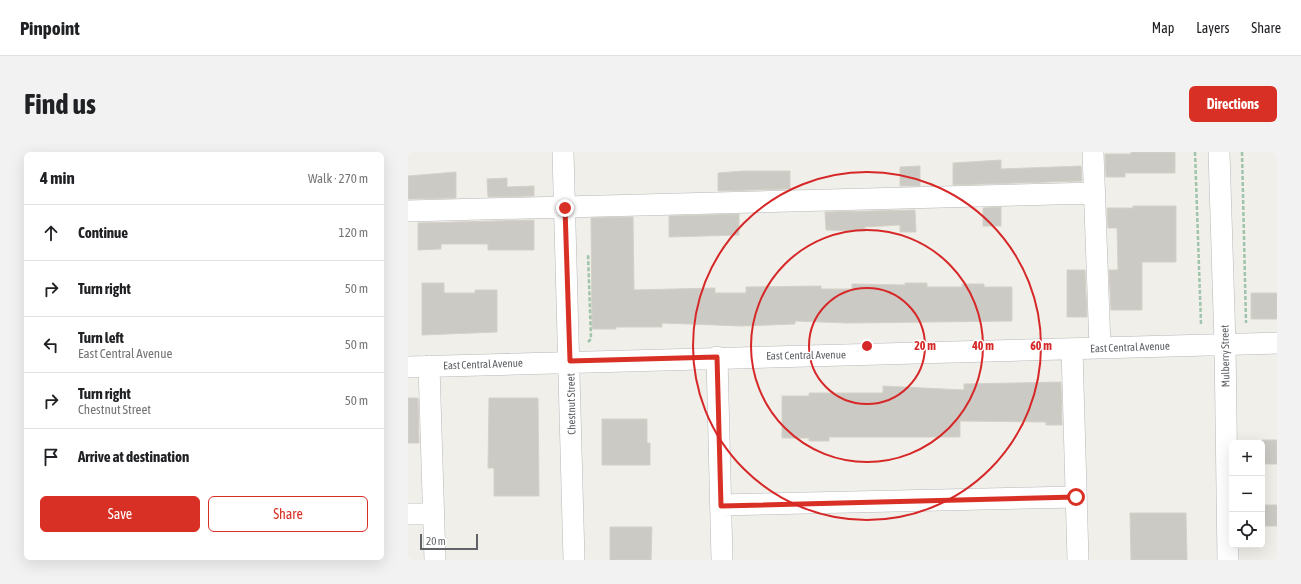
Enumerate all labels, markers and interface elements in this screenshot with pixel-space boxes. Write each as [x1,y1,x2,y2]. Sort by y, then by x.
text: Pinpoint [20,17,80,39]
text: Map [1152,20,1174,36]
text: Layers [1196,20,1229,36]
text: Share [1251,20,1281,36]
button: Directions [1189,86,1277,122]
text: Find us [24,88,96,120]
text: 4 min [40,168,75,188]
text: Walk · 270 m [308,171,368,186]
route end [556,199,574,217]
icon: ahead [40,222,62,244]
text: Continue [78,224,128,241]
text: 120 m [339,225,368,240]
icon: right [40,278,62,300]
text: Turn right [78,280,131,297]
text: 50 m [345,281,368,296]
street label: Mulberry Street [1218,325,1232,387]
text: Turn left [78,329,124,346]
icon: left [40,334,62,356]
text: 50 m [345,337,368,352]
centre of rings [860,339,874,353]
text: 20 m [914,339,936,353]
text: 40 m [971,339,994,353]
text: 60 m [1030,339,1052,353]
street label: East Central Avenue [1090,340,1170,354]
text: East Central Avenue [78,346,172,361]
street label: East Central Avenue [766,348,846,362]
street label: East Central Avenue [443,357,523,371]
street label: Chestnut Street [564,373,578,435]
text: Turn right [78,385,131,402]
icon: right [40,390,62,412]
text: 50 m [345,393,368,408]
text: Chestnut Street [78,402,151,417]
map controls [1229,440,1265,548]
button: + [1229,440,1265,476]
icon: arrive [40,446,62,468]
text: Arrive at destination [78,448,189,465]
button: − [1229,476,1265,512]
route start [1067,488,1085,506]
button: Save [40,496,200,532]
button: Share [208,496,368,532]
button: locate [1229,512,1265,548]
scale bar [420,532,478,551]
text: 20 m [426,535,446,547]

